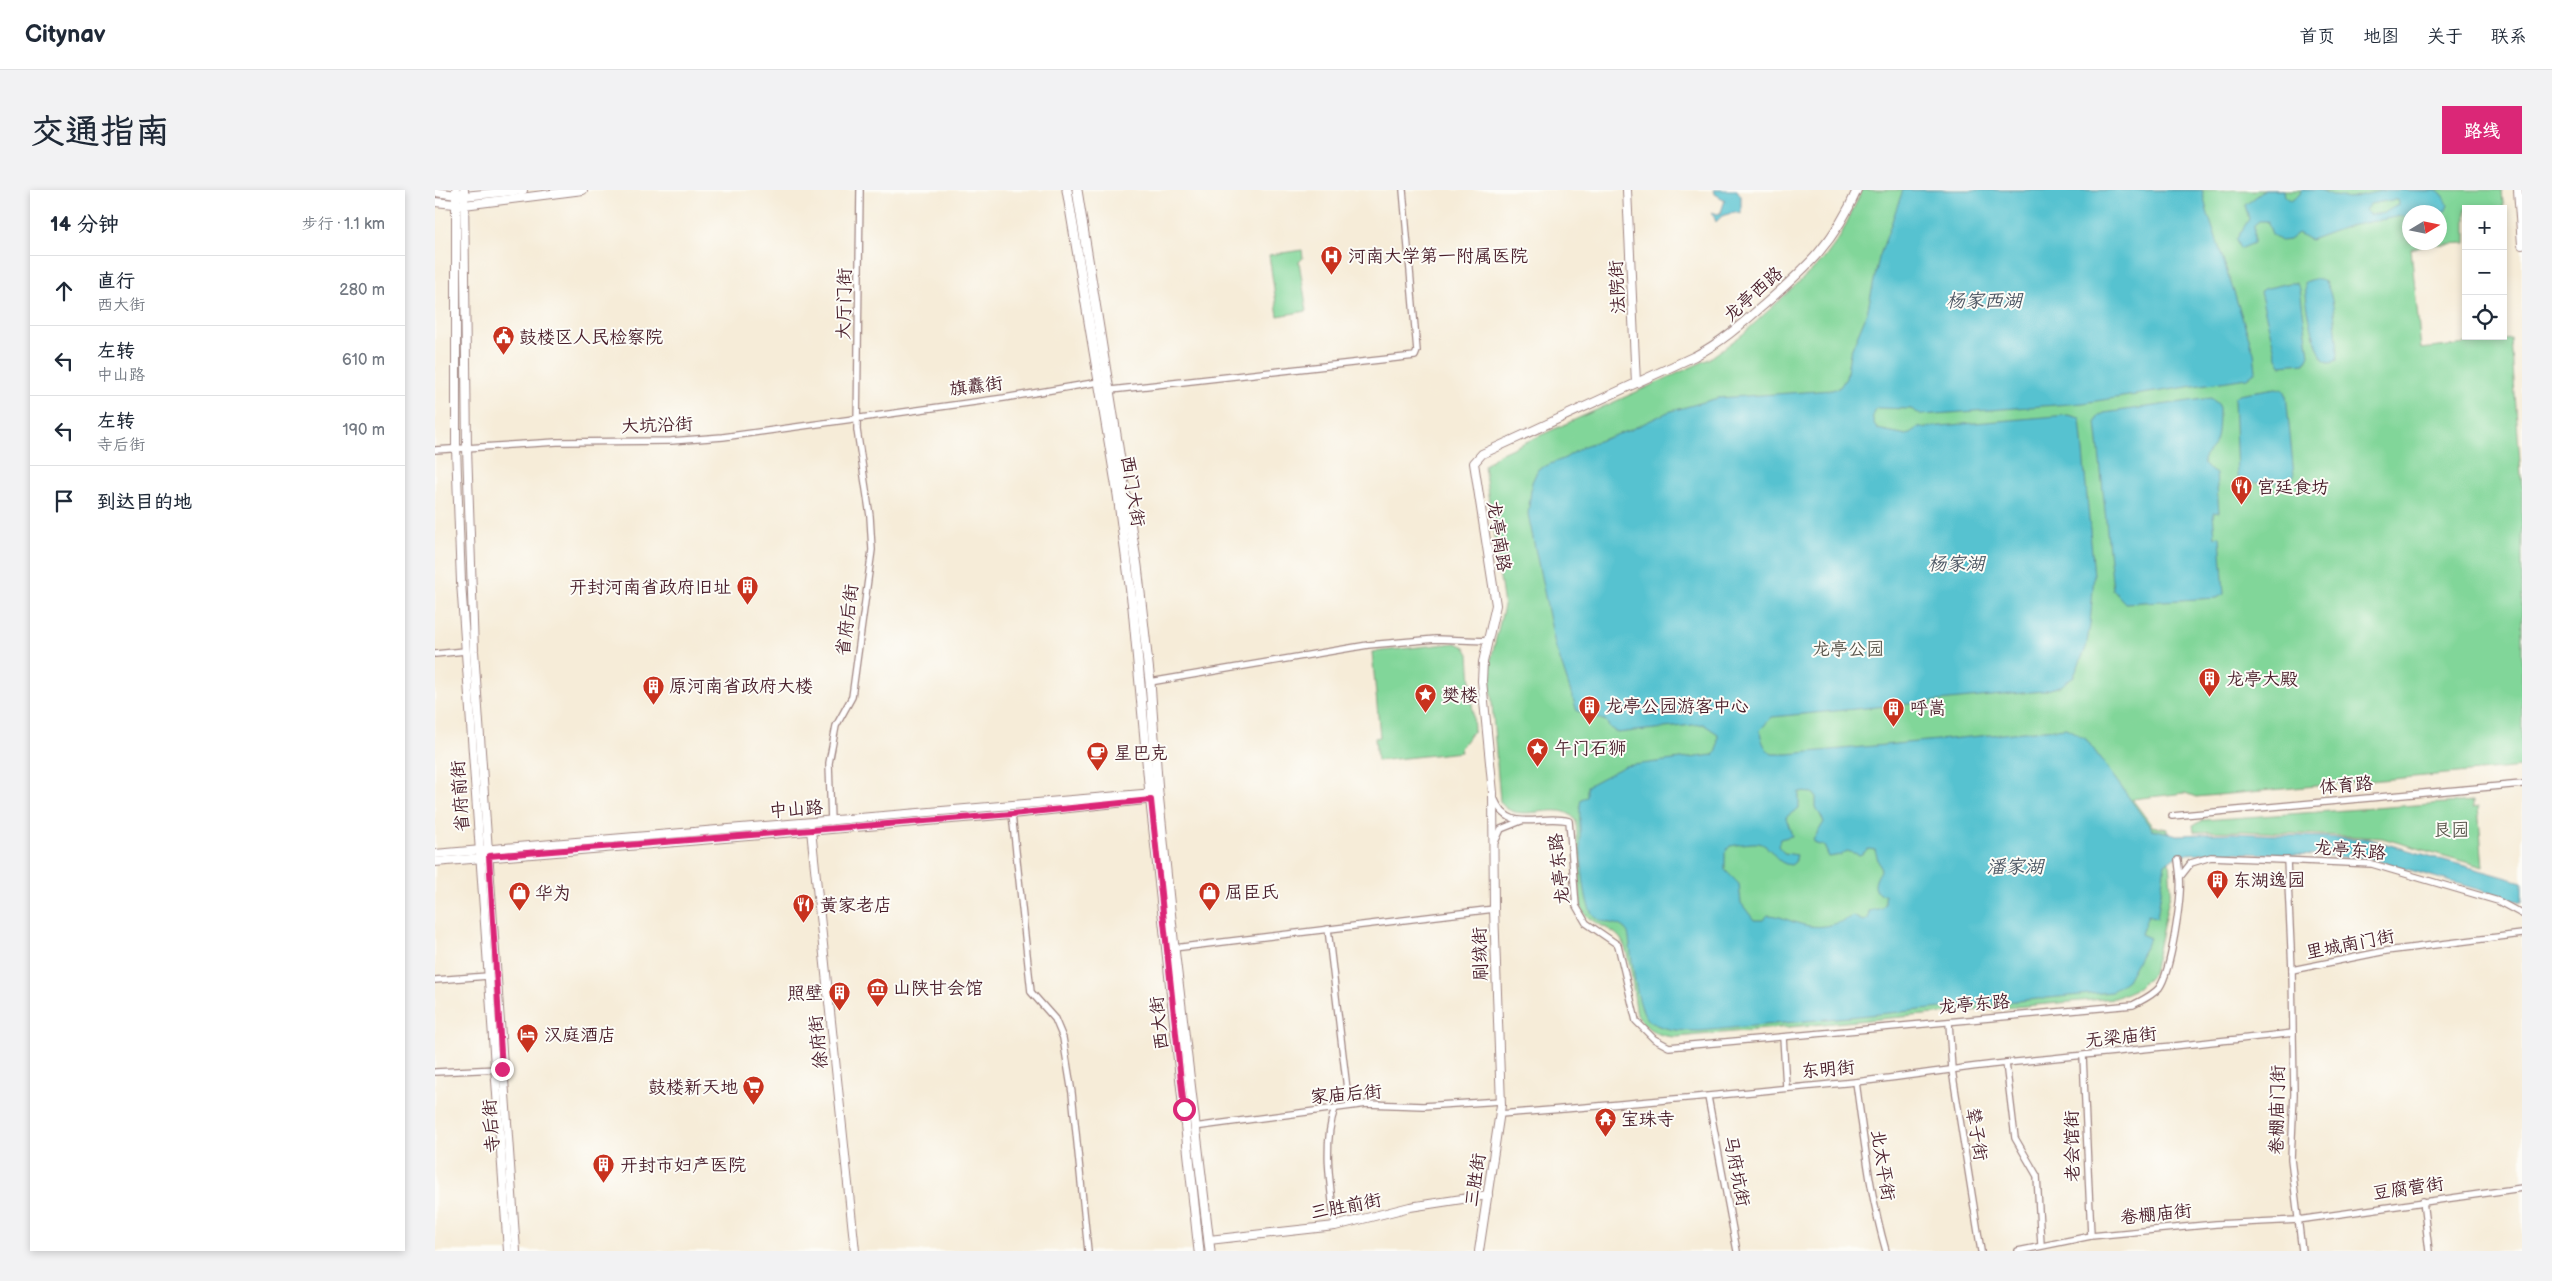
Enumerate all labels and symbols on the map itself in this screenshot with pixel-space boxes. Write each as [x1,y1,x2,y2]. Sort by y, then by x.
north arrow [2402,205,2447,250]
hospital icon: 河南大学第一附属医院 [1320,244,1344,275]
place label: 河南大学第一附属医院 [1348,246,1528,267]
street label: 法院街 [1606,259,1629,314]
street label: 龙亭西路 [1720,262,1787,326]
street label: 大厅门街 [833,268,856,340]
water label: 杨家西湖 [1946,290,2024,313]
public building icon: 鼓楼区人民检察院 [491,325,515,356]
place label: 鼓楼区人民检察院 [519,327,663,348]
street label: 旗纛街 [948,373,1004,400]
street label: 大坑沿街 [621,414,693,437]
street label: 西门大街 [1117,454,1149,528]
restaurant icon: 宫廷食坊 [2229,475,2253,506]
place label: 宫廷食坊 [2257,477,2329,498]
street label: 龙亭南路 [1483,499,1515,573]
water label: 杨家湖 [1927,553,1986,576]
building icon: 开封河南省政府旧址 [735,575,759,606]
place label: 开封河南省政府旧址 [569,577,731,598]
street label: 省府后街 [833,583,862,657]
park label: 龙亭公园 [1812,639,1884,660]
building icon: 龙亭大殿 [2198,667,2222,698]
place label: 龙亭大殿 [2226,669,2298,690]
building icon: 原河南省政府大楼 [641,674,665,705]
place label: 原河南省政府大楼 [669,676,813,697]
place icon: 樊楼 [1414,683,1438,714]
place label: 樊楼 [1442,685,1478,706]
building icon: 龙亭公园游客中心 [1577,694,1601,725]
place label: 龙亭公园游客中心 [1605,696,1749,717]
building icon: 呼嵩 [1882,696,1906,727]
place label: 呼嵩 [1910,698,1946,719]
place icon: 午门石狮 [1526,736,1550,767]
place label: 午门石狮 [1554,738,1626,759]
cafe icon: 星巴克 [1086,741,1110,772]
place label: 星巴克 [1114,743,1168,764]
street label: 省府前街 [448,759,473,833]
street label: 体育路 [2318,773,2374,798]
street label: 中山路 [768,797,824,822]
park label: 艮园 [2433,820,2469,841]
street label: 龙亭东路 [1545,832,1574,906]
street label: 龙亭东路 [2313,837,2387,864]
water label: 潘家湖 [1986,856,2045,879]
building icon: 东湖逸园 [2205,868,2229,899]
place label: 东湖逸园 [2233,870,2305,891]
shop icon: 屈臣氏 [1197,880,1221,911]
shop icon: 华为 [507,881,531,912]
place label: 屈臣氏 [1225,882,1279,903]
place label: 华为 [535,883,571,904]
restaurant icon: 黄家老店 [792,893,816,924]
place label: 黄家老店 [820,895,892,916]
street label: 里城南门街 [2304,926,2396,963]
street label: 刷绒街 [1469,927,1492,981]
museum icon: 山陕甘会馆 [865,976,889,1007]
place label: 山陕甘会馆 [893,978,983,999]
building icon: 照壁 [827,981,851,1012]
place label: 照壁 [787,983,823,1004]
street label: 龙亭东路 [1937,991,2011,1018]
street label: 西大街 [1146,995,1173,1051]
street label: 徐府街 [805,1014,832,1070]
hotel icon: 汉庭酒店 [516,1023,540,1054]
street label: 无梁庙街 [2084,1023,2158,1052]
place label: 汉庭酒店 [544,1025,616,1046]
street label: 东明街 [1800,1057,1856,1082]
route end [491,1058,514,1081]
street label: 卷棚庙门街 [2266,1065,2289,1155]
supermarket icon: 鼓楼新天地 [742,1075,766,1106]
place label: 鼓楼新天地 [648,1077,738,1098]
street label: 家庙后街 [1309,1081,1383,1108]
street label: 寺后街 [479,1098,504,1154]
route start [1173,1098,1196,1121]
street label: 辇子街 [1962,1106,1991,1162]
temple icon: 宝珠寺 [1593,1107,1617,1138]
place label: 宝珠寺 [1621,1109,1675,1130]
street label: 老会馆街 [2061,1110,2084,1182]
street label: 北太平街 [1867,1128,1899,1202]
street label: 马府坑街 [1719,1134,1754,1208]
street label: 三胜街 [1461,1152,1490,1208]
building icon: 开封市妇产医院 [592,1153,616,1184]
place label: 开封市妇产医院 [620,1155,746,1176]
street label: 豆腐营街 [2371,1173,2445,1204]
street label: 三胜前街 [1309,1189,1383,1224]
street label: 卷棚庙街 [2119,1200,2193,1229]

